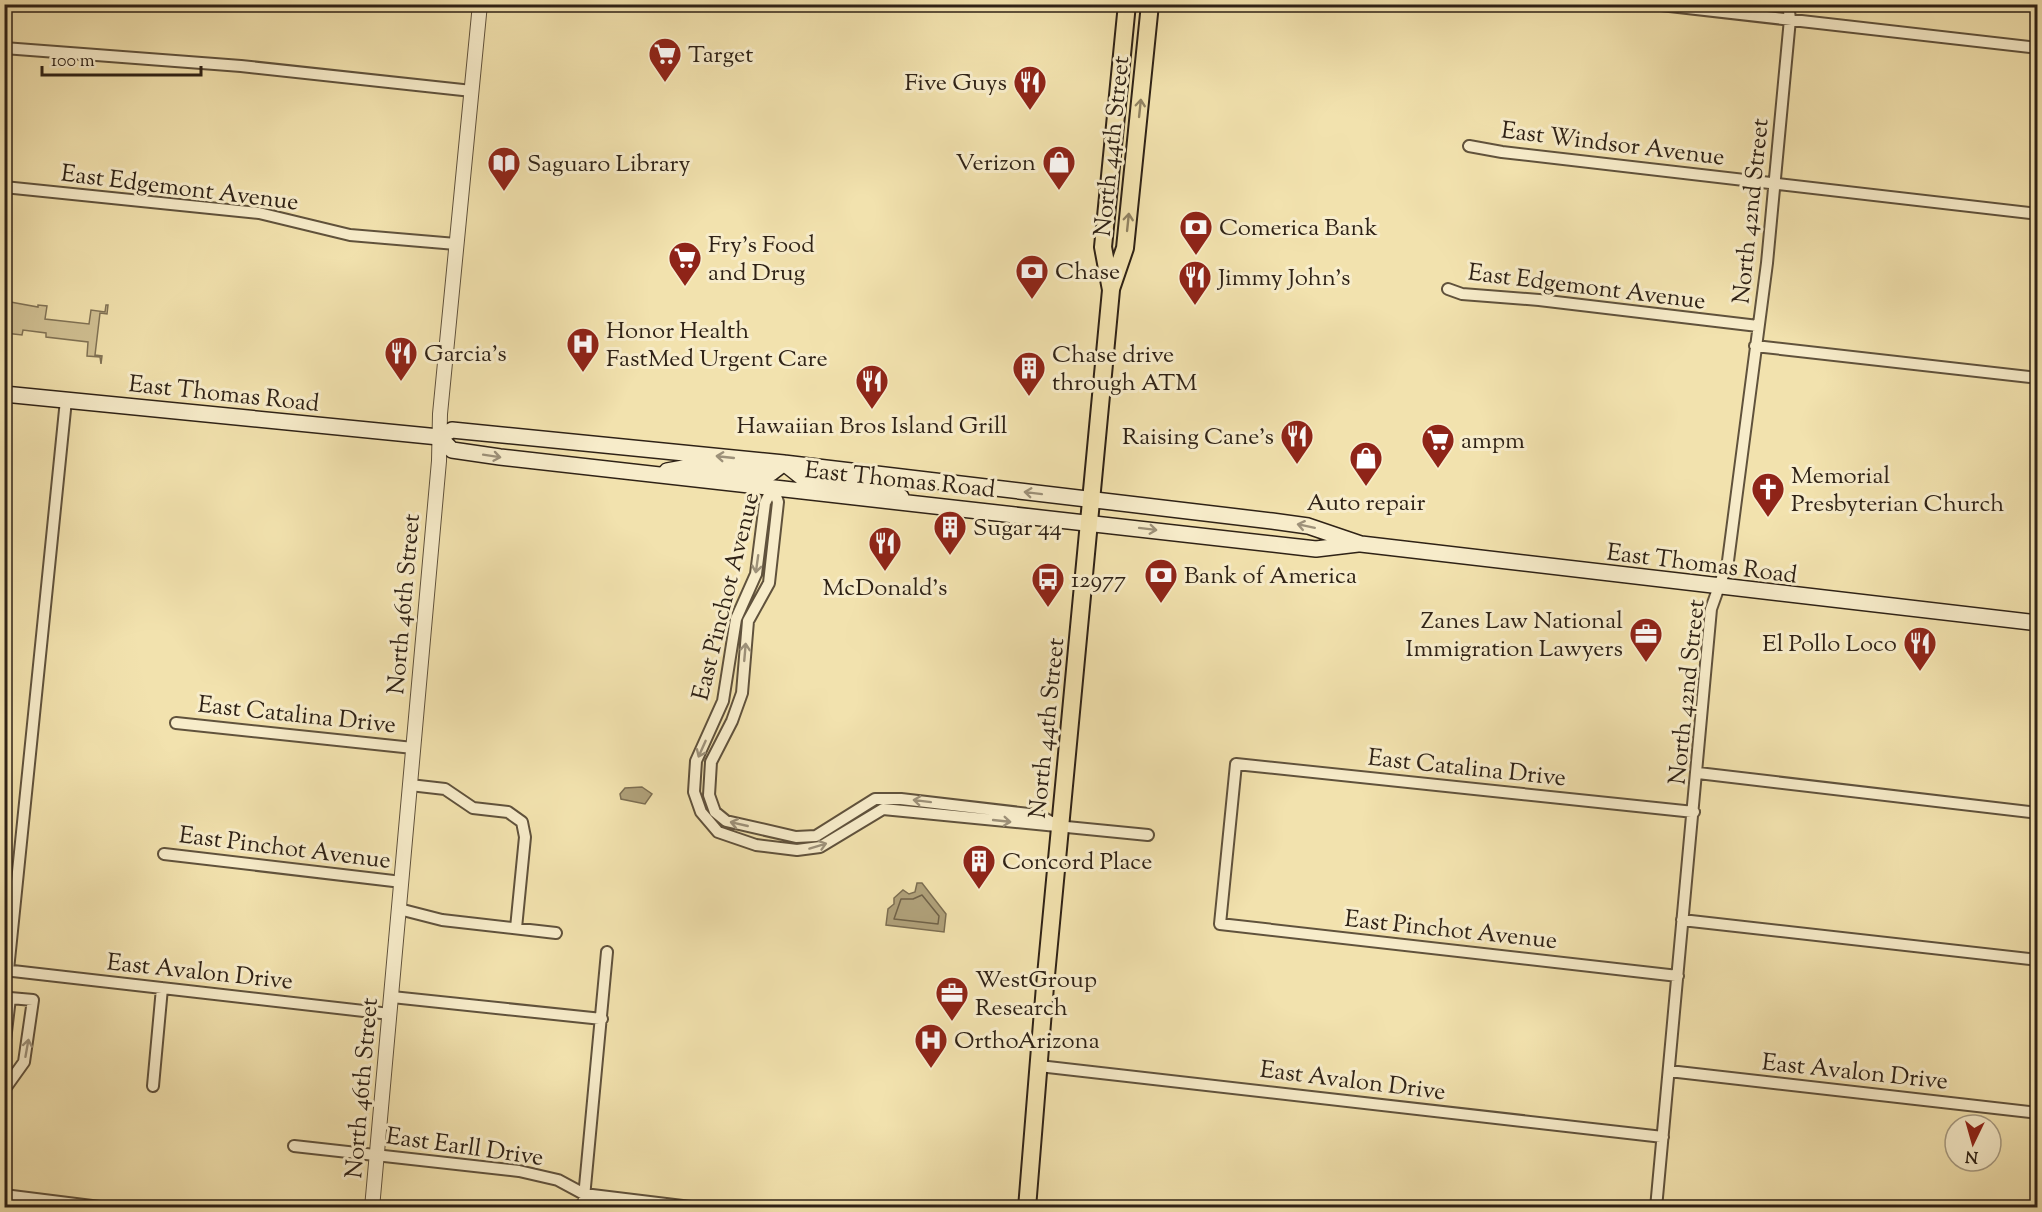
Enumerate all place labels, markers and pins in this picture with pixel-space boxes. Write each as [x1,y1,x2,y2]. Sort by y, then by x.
supermarket icon: Target [647,36,683,83]
place label: Target [688,39,753,73]
restaurant icon: Five Guys [1012,64,1048,111]
place label: Five Guys [904,67,1007,101]
shop icon: Verizon [1041,144,1077,191]
library icon: Saguaro Library [486,145,522,192]
place label: Verizon [956,147,1036,181]
place label: Saguaro Library [527,148,690,182]
bank icon: Comerica Bank [1178,209,1214,256]
place label: Comerica Bank [1219,212,1378,246]
place label: Fry's Food and Drug [708,229,815,291]
supermarket icon: Fry's Food and Drug [667,240,703,287]
bank icon: Chase [1014,253,1050,300]
place label: Chase [1055,256,1120,290]
restaurant icon: Jimmy John's [1177,259,1213,306]
place label: Jimmy John's [1216,262,1350,296]
place label: Honor Health FastMed Urgent Care [606,315,828,377]
hospital icon: Honor Health FastMed Urgent Care [565,326,601,373]
restaurant icon: Garcia's [383,335,419,382]
place label: Garcia's [424,338,507,372]
place label: Chase drive through ATM [1052,339,1197,401]
building icon: Chase drive through ATM [1011,350,1047,397]
restaurant icon: Hawaiian Bros Island Grill [854,363,890,410]
place label: Hawaiian Bros Island Grill [736,410,1008,444]
restaurant icon: Raising Cane's [1279,418,1315,465]
place label: Raising Cane's [1122,421,1274,455]
supermarket icon: ampm [1420,422,1456,469]
place label: ampm [1461,425,1525,459]
shop icon: Auto repair [1348,440,1384,487]
place label: Memorial Presbyterian Church [1791,460,2004,522]
church icon: Memorial Presbyterian Church [1750,471,1786,518]
place label: Auto repair [1307,487,1425,521]
building icon: Sugar 44 [932,509,968,556]
place label: Sugar 44 [973,512,1062,546]
restaurant icon: McDonald's [867,525,903,572]
bank icon: Bank of America [1143,557,1179,604]
place label: Bank of America [1184,560,1357,594]
bus stop icon: 12977 [1030,561,1066,608]
place label: 12977 [1071,564,1126,598]
place label: McDonald's [823,572,947,606]
place label: Zanes Law National Immigration Lawyers [1406,605,1623,667]
office icon: Zanes Law National Immigration Lawyers [1628,616,1664,663]
restaurant icon: El Pollo Loco [1902,625,1938,672]
place label: El Pollo Loco [1762,628,1897,662]
building icon: Concord Place [961,843,997,890]
place label: Concord Place [1002,846,1152,880]
place label: WestGroup Research [975,964,1097,1026]
office icon: WestGroup Research [934,975,970,1022]
hospital icon: OrthoArizona [913,1022,949,1069]
place label: OrthoArizona [954,1025,1100,1059]

